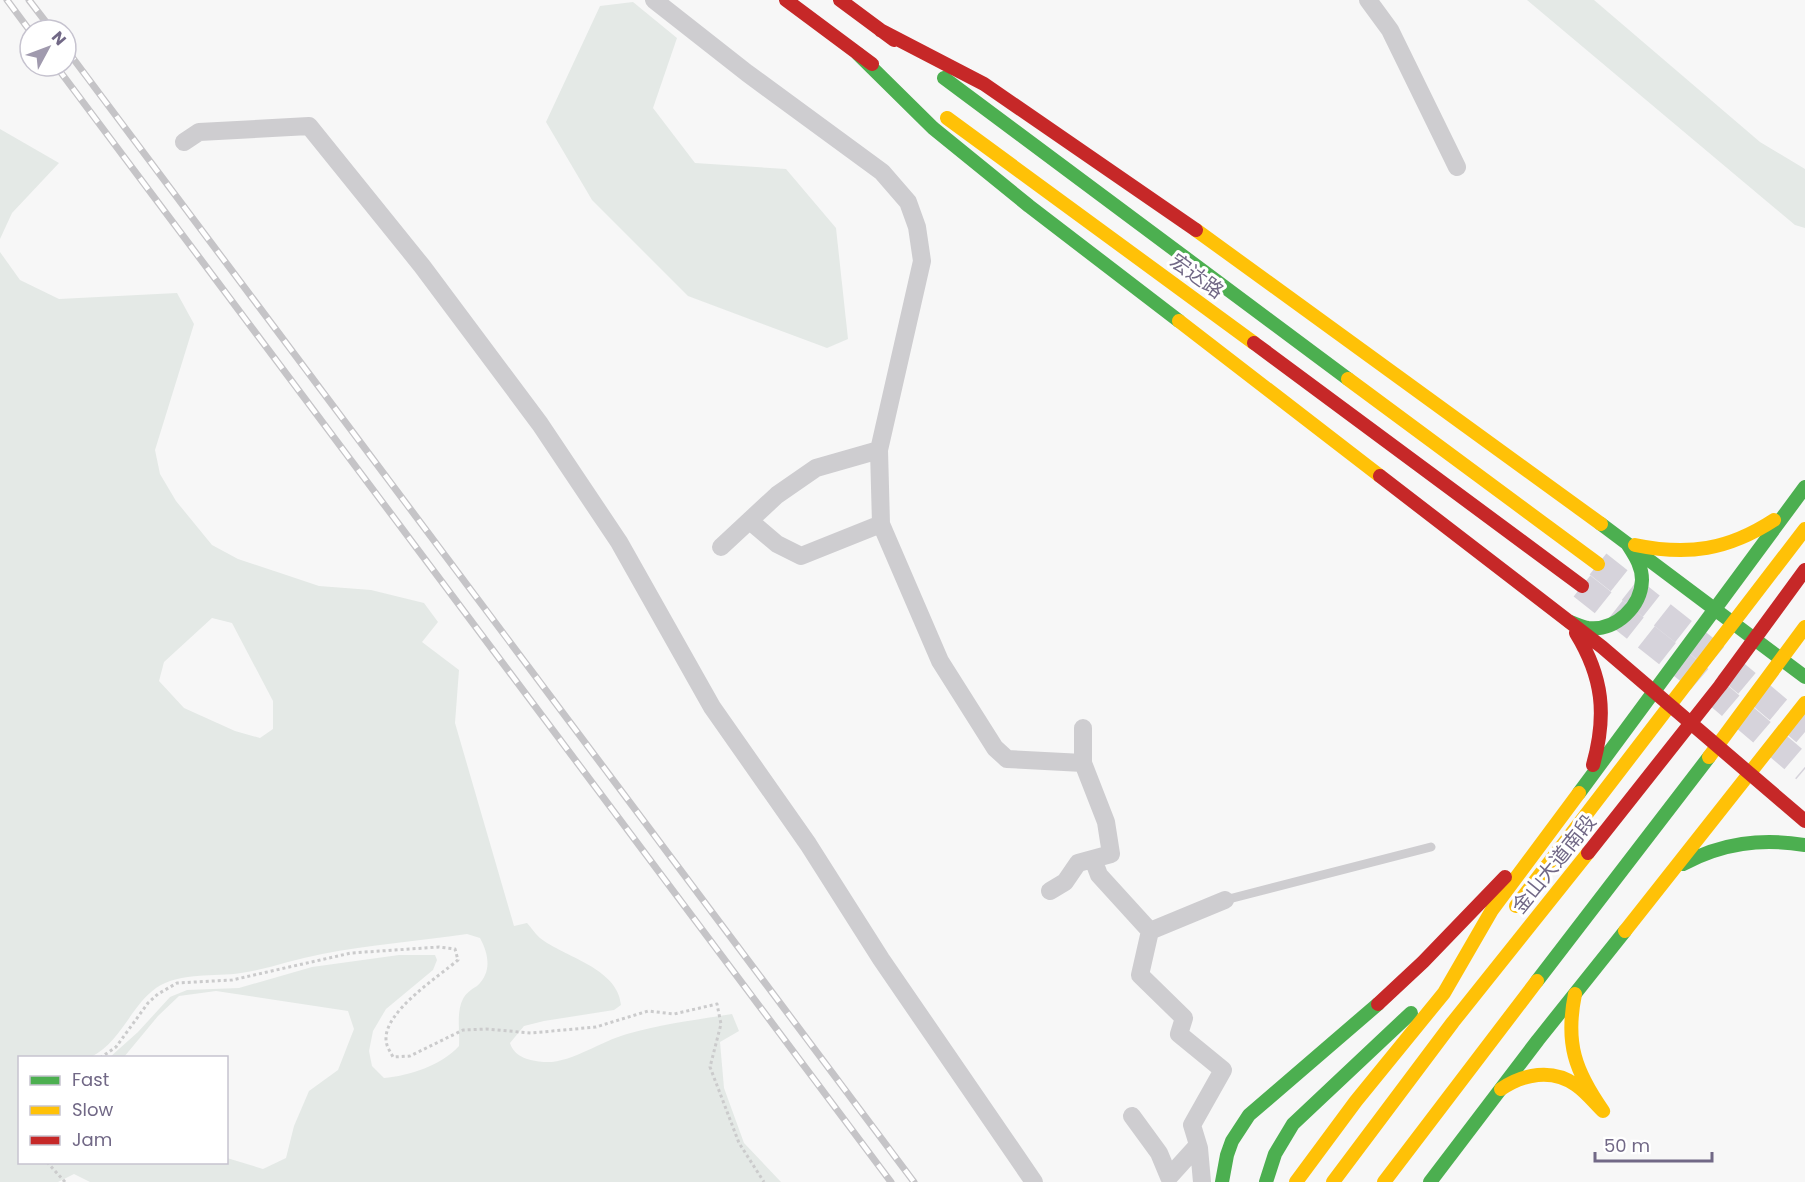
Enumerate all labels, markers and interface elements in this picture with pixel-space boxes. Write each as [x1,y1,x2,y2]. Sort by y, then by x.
north arrow [18,18,78,78]
text: N [46,26,72,51]
street label: 宏达路 [1165,247,1229,305]
street label: 金山大道南段 [1505,809,1603,919]
legend [18,1056,228,1164]
text: Fast [72,1067,109,1092]
text: Slow [72,1097,114,1122]
scale bar [1595,1125,1712,1163]
text: Jam [72,1127,112,1152]
text: 50 m [1604,1133,1650,1158]

